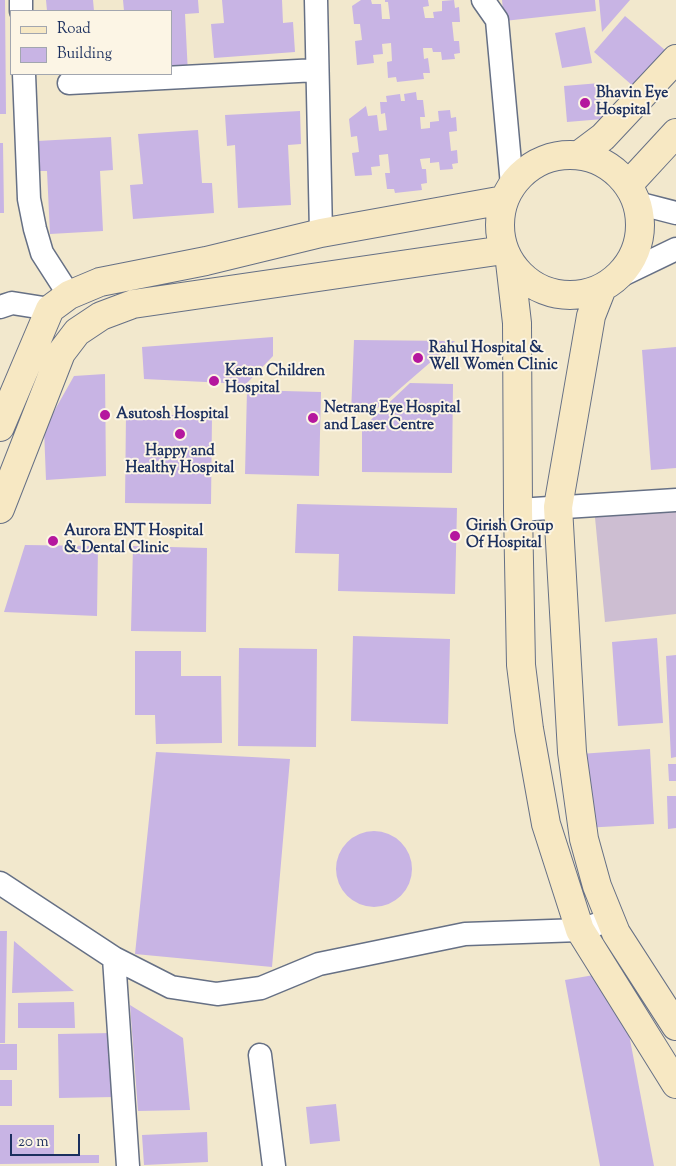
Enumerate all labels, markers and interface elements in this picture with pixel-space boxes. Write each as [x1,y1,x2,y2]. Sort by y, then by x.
legend [10,10,172,75]
text: Road [57,19,91,40]
text: Building [57,44,112,65]
place label: Bhavin Eye Hospital [596,85,668,120]
marker: Bhavin Eye Hospital [578,96,592,110]
place label: Rahul Hospital & Well Women Clinic [429,340,558,375]
marker: Rahul Hospital & Well Women Clinic [411,351,425,365]
place label: Ketan Children Hospital [225,363,325,398]
marker: Ketan Children Hospital [207,374,221,388]
place label: Netrang Eye Hospital and Laser Centre [324,400,461,435]
place label: Asutosh Hospital [116,406,229,424]
marker: Asutosh Hospital [98,408,112,422]
marker: Netrang Eye Hospital and Laser Centre [306,411,320,425]
marker: Happy and Healthy Hospital [173,427,187,441]
place label: Happy and Healthy Hospital [126,443,234,478]
place label: Girish Group Of Hospital [466,518,553,553]
place label: Aurora ENT Hospital & Dental Clinic [64,523,203,558]
marker: Girish Group Of Hospital [448,529,462,543]
marker: Aurora ENT Hospital & Dental Clinic [46,534,60,548]
scale bar [12,1124,82,1156]
text: 20 m [18,1132,49,1153]

